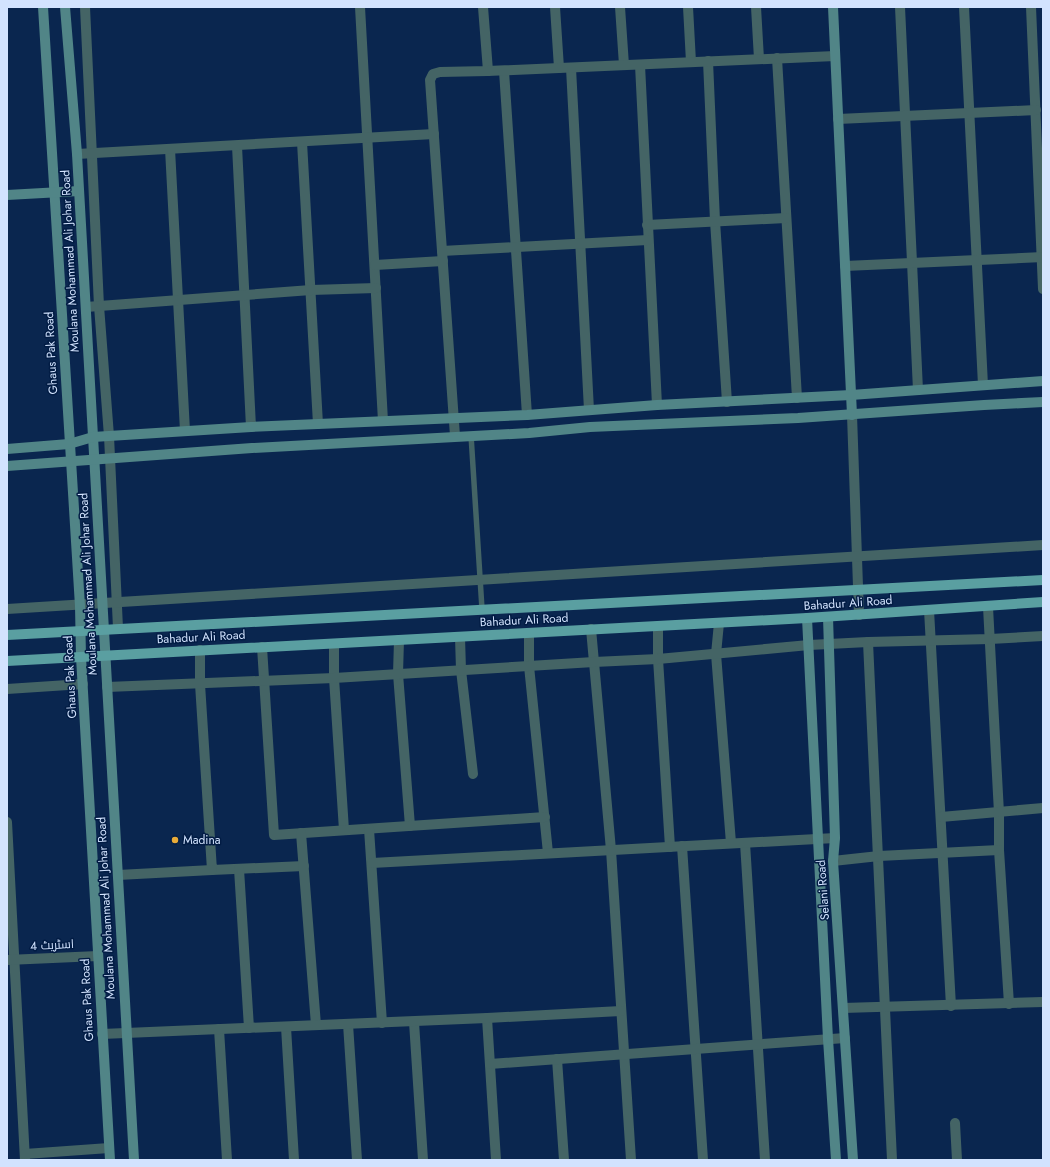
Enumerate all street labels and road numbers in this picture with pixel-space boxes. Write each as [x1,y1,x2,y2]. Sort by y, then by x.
street label: Moulana Mohammad Ali Johar Road [56,169,84,353]
street label: Ghaus Pak Road [40,311,62,395]
street label: Moulana Mohammad Ali Johar Road [74,492,102,676]
street label: Bahadur Ali Road [803,591,893,615]
street label: Bahadur Ali Road [479,609,569,631]
street label: Bahadur Ali Road [156,626,246,648]
street label: Ghaus Pak Road [59,635,81,719]
street label: Moulana Mohammad Ali Johar Road [92,816,120,1000]
street label: Selani Road [812,859,834,921]
street label: اسٹریٹ 4 [30,935,74,955]
street label: Ghaus Pak Road [76,958,98,1042]

